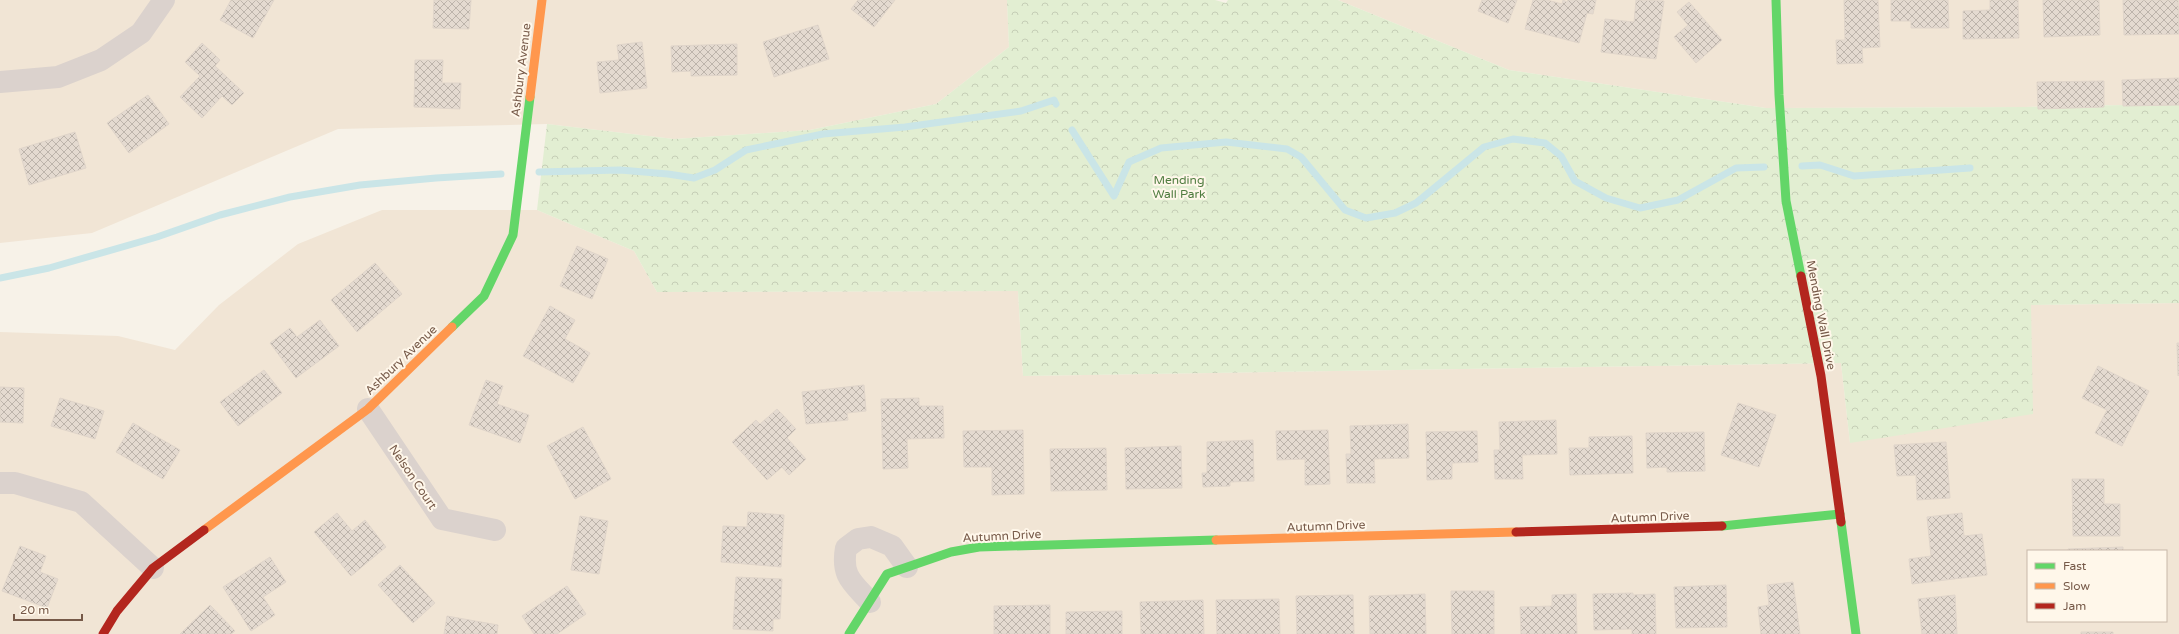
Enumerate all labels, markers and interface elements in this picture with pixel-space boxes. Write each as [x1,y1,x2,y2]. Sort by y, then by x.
street label: Ashbury Avenue [508,22,534,118]
park label: Mending Wall Park [1152,173,1206,201]
street label: Mending Wall Drive [1804,259,1839,371]
street label: Ashbury Avenue [362,322,440,398]
street label: Nelson Court [386,442,440,512]
street label: Autumn Drive [1610,509,1690,525]
street label: Autumn Drive [1286,518,1366,534]
street label: Autumn Drive [962,527,1042,545]
legend [2027,550,2167,622]
text: Fast [2063,559,2087,573]
text: Slow [2063,579,2090,593]
scale bar [14,596,82,622]
text: Jam [2063,599,2086,613]
text: 20 m [20,603,49,617]

